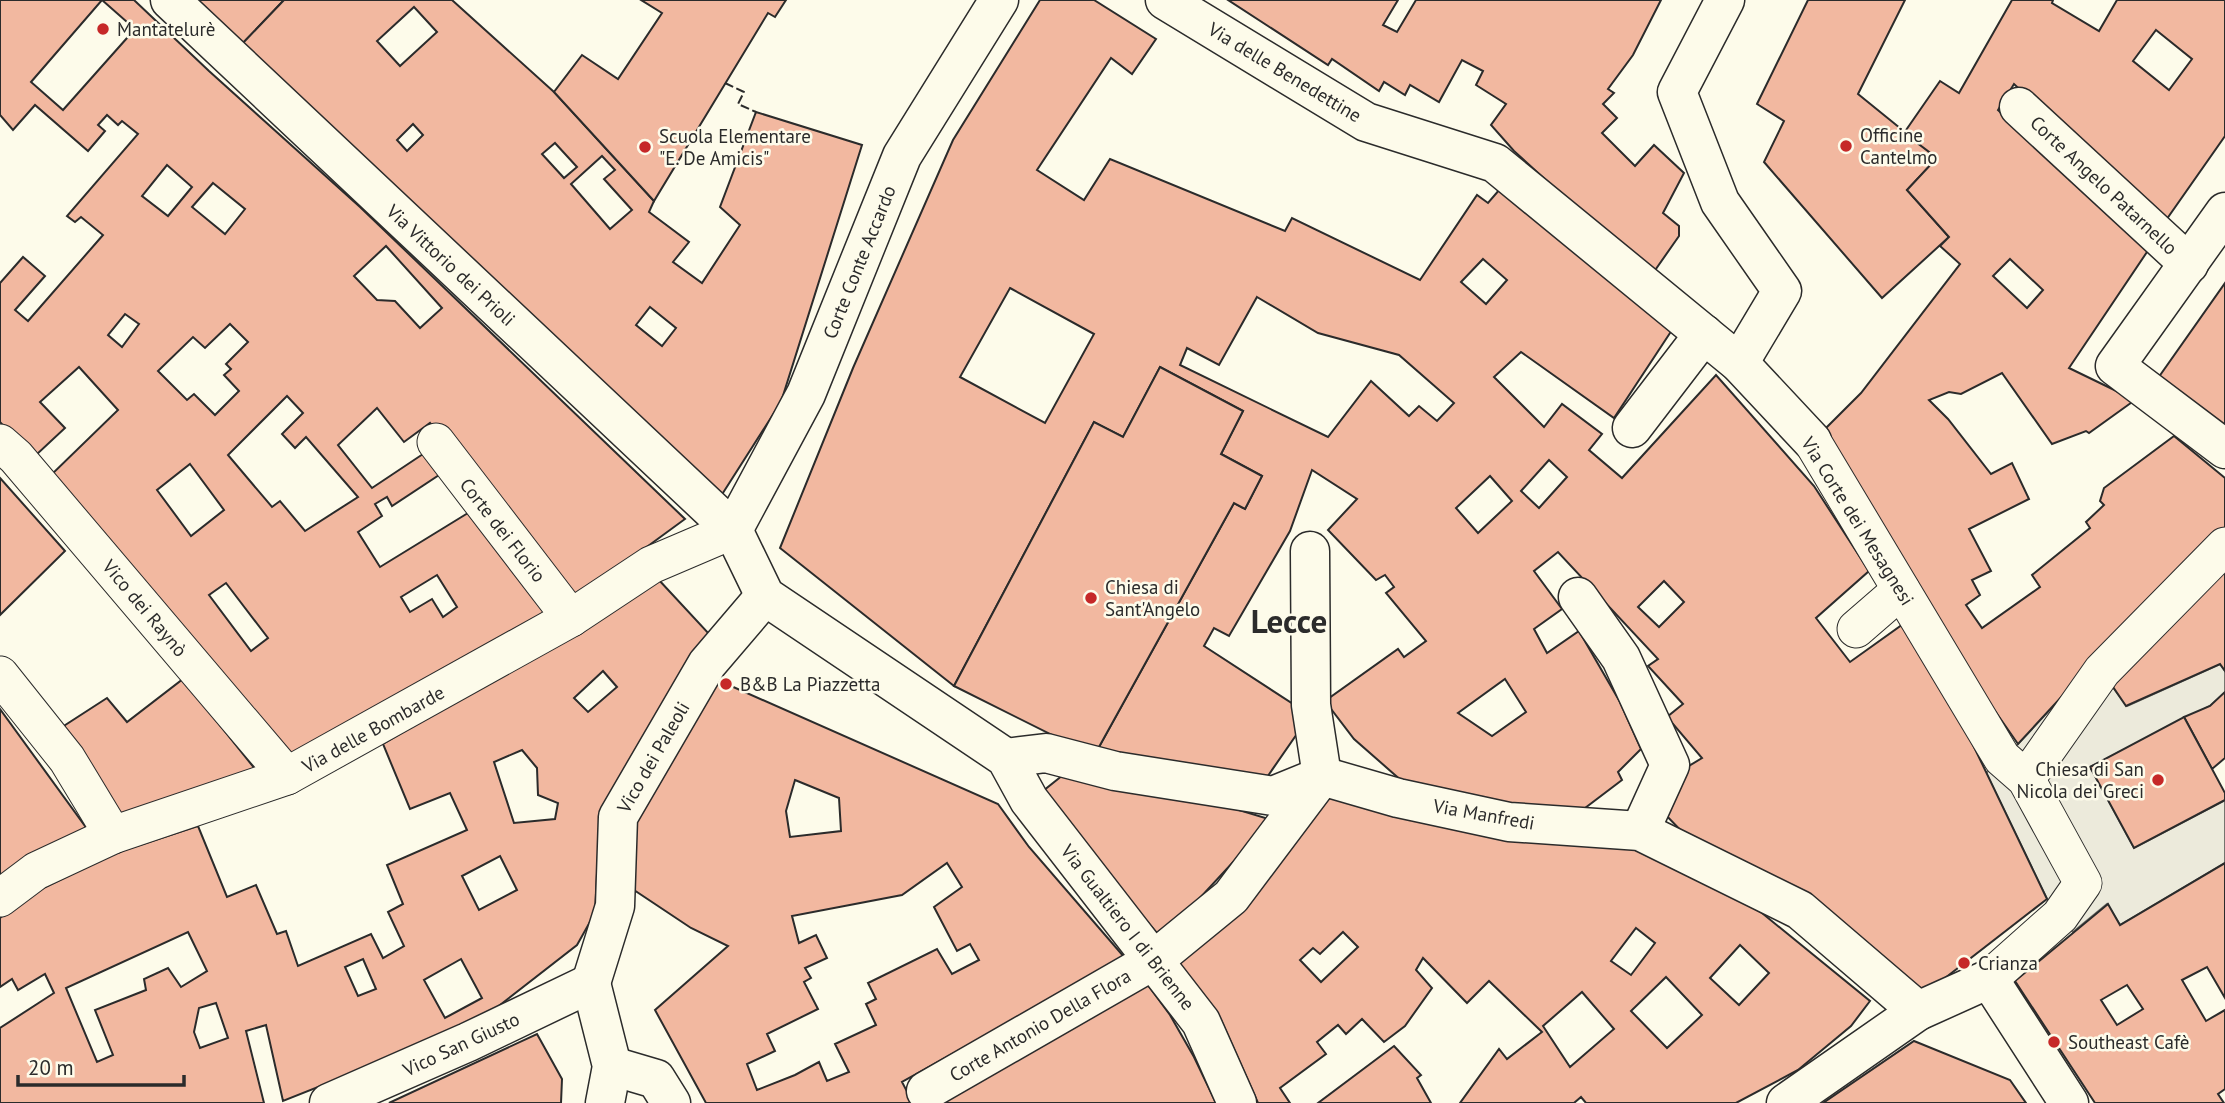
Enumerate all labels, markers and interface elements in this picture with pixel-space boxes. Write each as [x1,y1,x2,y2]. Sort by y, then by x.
street label: Via delle Benedettine [1203,16,1366,127]
place label: Mantatelurè [117,17,216,41]
marker: Mantatelurè [95,21,111,37]
street label: Corte Angelo Patarnello [2025,110,2183,260]
place label: Officine Cantelmo [1860,123,1937,169]
place label: Scuola Elementare "E. De Amicis" [659,124,811,170]
marker: Officine Cantelmo [1838,138,1854,154]
marker: Scuola Elementare "E. De Amicis" [637,139,653,155]
street label: Corte Conte Accardo [817,182,901,342]
street label: Via Vittorio dei Prioli [381,198,521,331]
street label: Via Corte dei Mesagnesi [1796,431,1920,610]
street label: Corte dei Florio [455,473,551,587]
street label: Vico dei Raynò [97,554,193,661]
place label: Chiesa di Sant'Angelo [1105,575,1200,621]
marker: Chiesa di Sant'Angelo [1083,590,1099,606]
district label: Lecce [1251,599,1327,642]
place label: B&B La Piazzetta [740,672,880,696]
marker: B&B La Piazzetta [718,676,734,692]
street label: Via delle Bombarde [297,680,448,778]
street label: Vico dei Paleoli [611,697,695,818]
place label: Chiesa di San Nicola dei Greci [2017,757,2144,803]
marker: Chiesa di San Nicola dei Greci [2150,772,2166,788]
street label: Via Manfredi [1430,793,1537,835]
street label: Via Gualtiero I di Brienne [1055,839,1200,1015]
place label: Crianza [1978,951,2038,975]
marker: Crianza [1956,955,1972,971]
street label: Corte Antonio Della Flora [945,963,1135,1087]
street label: Vico San Giusto [398,1007,523,1082]
place label: Southeast Cafè [2068,1030,2189,1054]
marker: Southeast Cafè [2046,1034,2062,1050]
scale bar [18,1044,184,1088]
text: 20 m [28,1054,74,1081]

